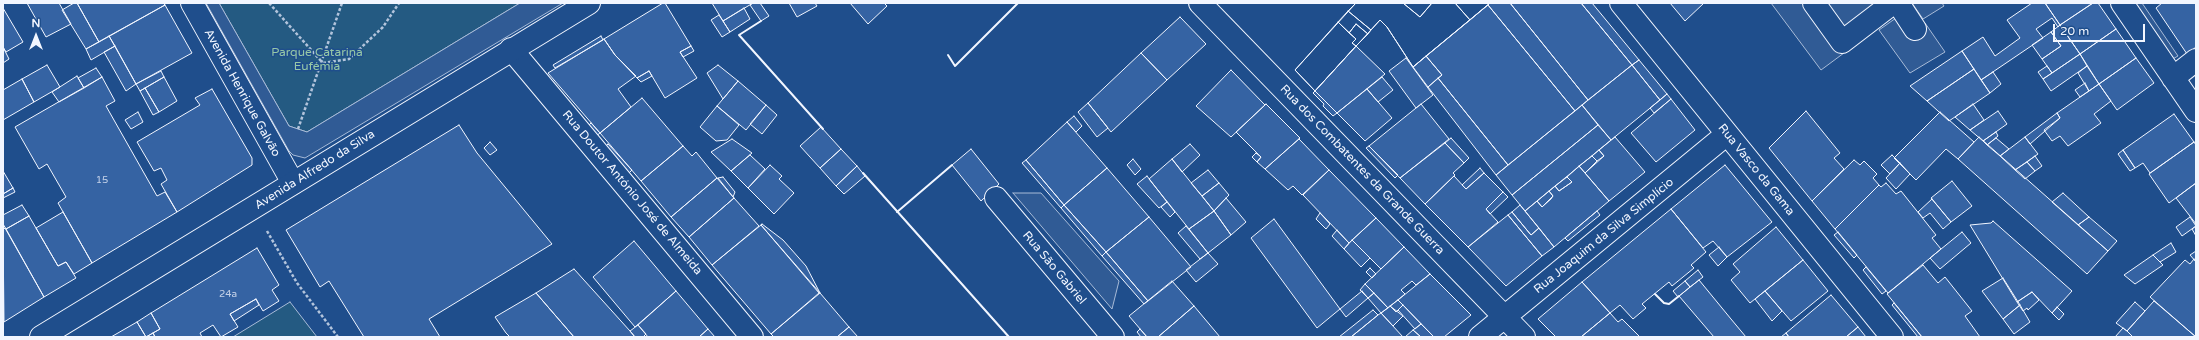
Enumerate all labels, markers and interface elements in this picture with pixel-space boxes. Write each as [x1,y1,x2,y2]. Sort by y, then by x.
north arrow [16,16,56,56]
scale bar [2055,16,2147,42]
text: N [32,17,40,30]
text: 20 m [2060,24,2089,38]
street label: Avenida Henrique Galvão [201,27,283,159]
park label: Parque Catarina Eufémia [271,46,363,74]
street label: Rua dos Combatentes da Grande Guerra [1277,82,1447,258]
street label: Rua Doutor António José de Almeida [559,108,705,278]
street label: Rua Vasco da Gama [1715,121,1797,219]
street label: Avenida Alfredo da Silva [252,127,378,213]
house number: 15 [96,174,108,186]
street label: Rua Joaquim da Silva Simplício [1531,175,1677,297]
street label: Rua São Gabriel [1019,229,1089,307]
house number: 24a [219,288,237,300]

